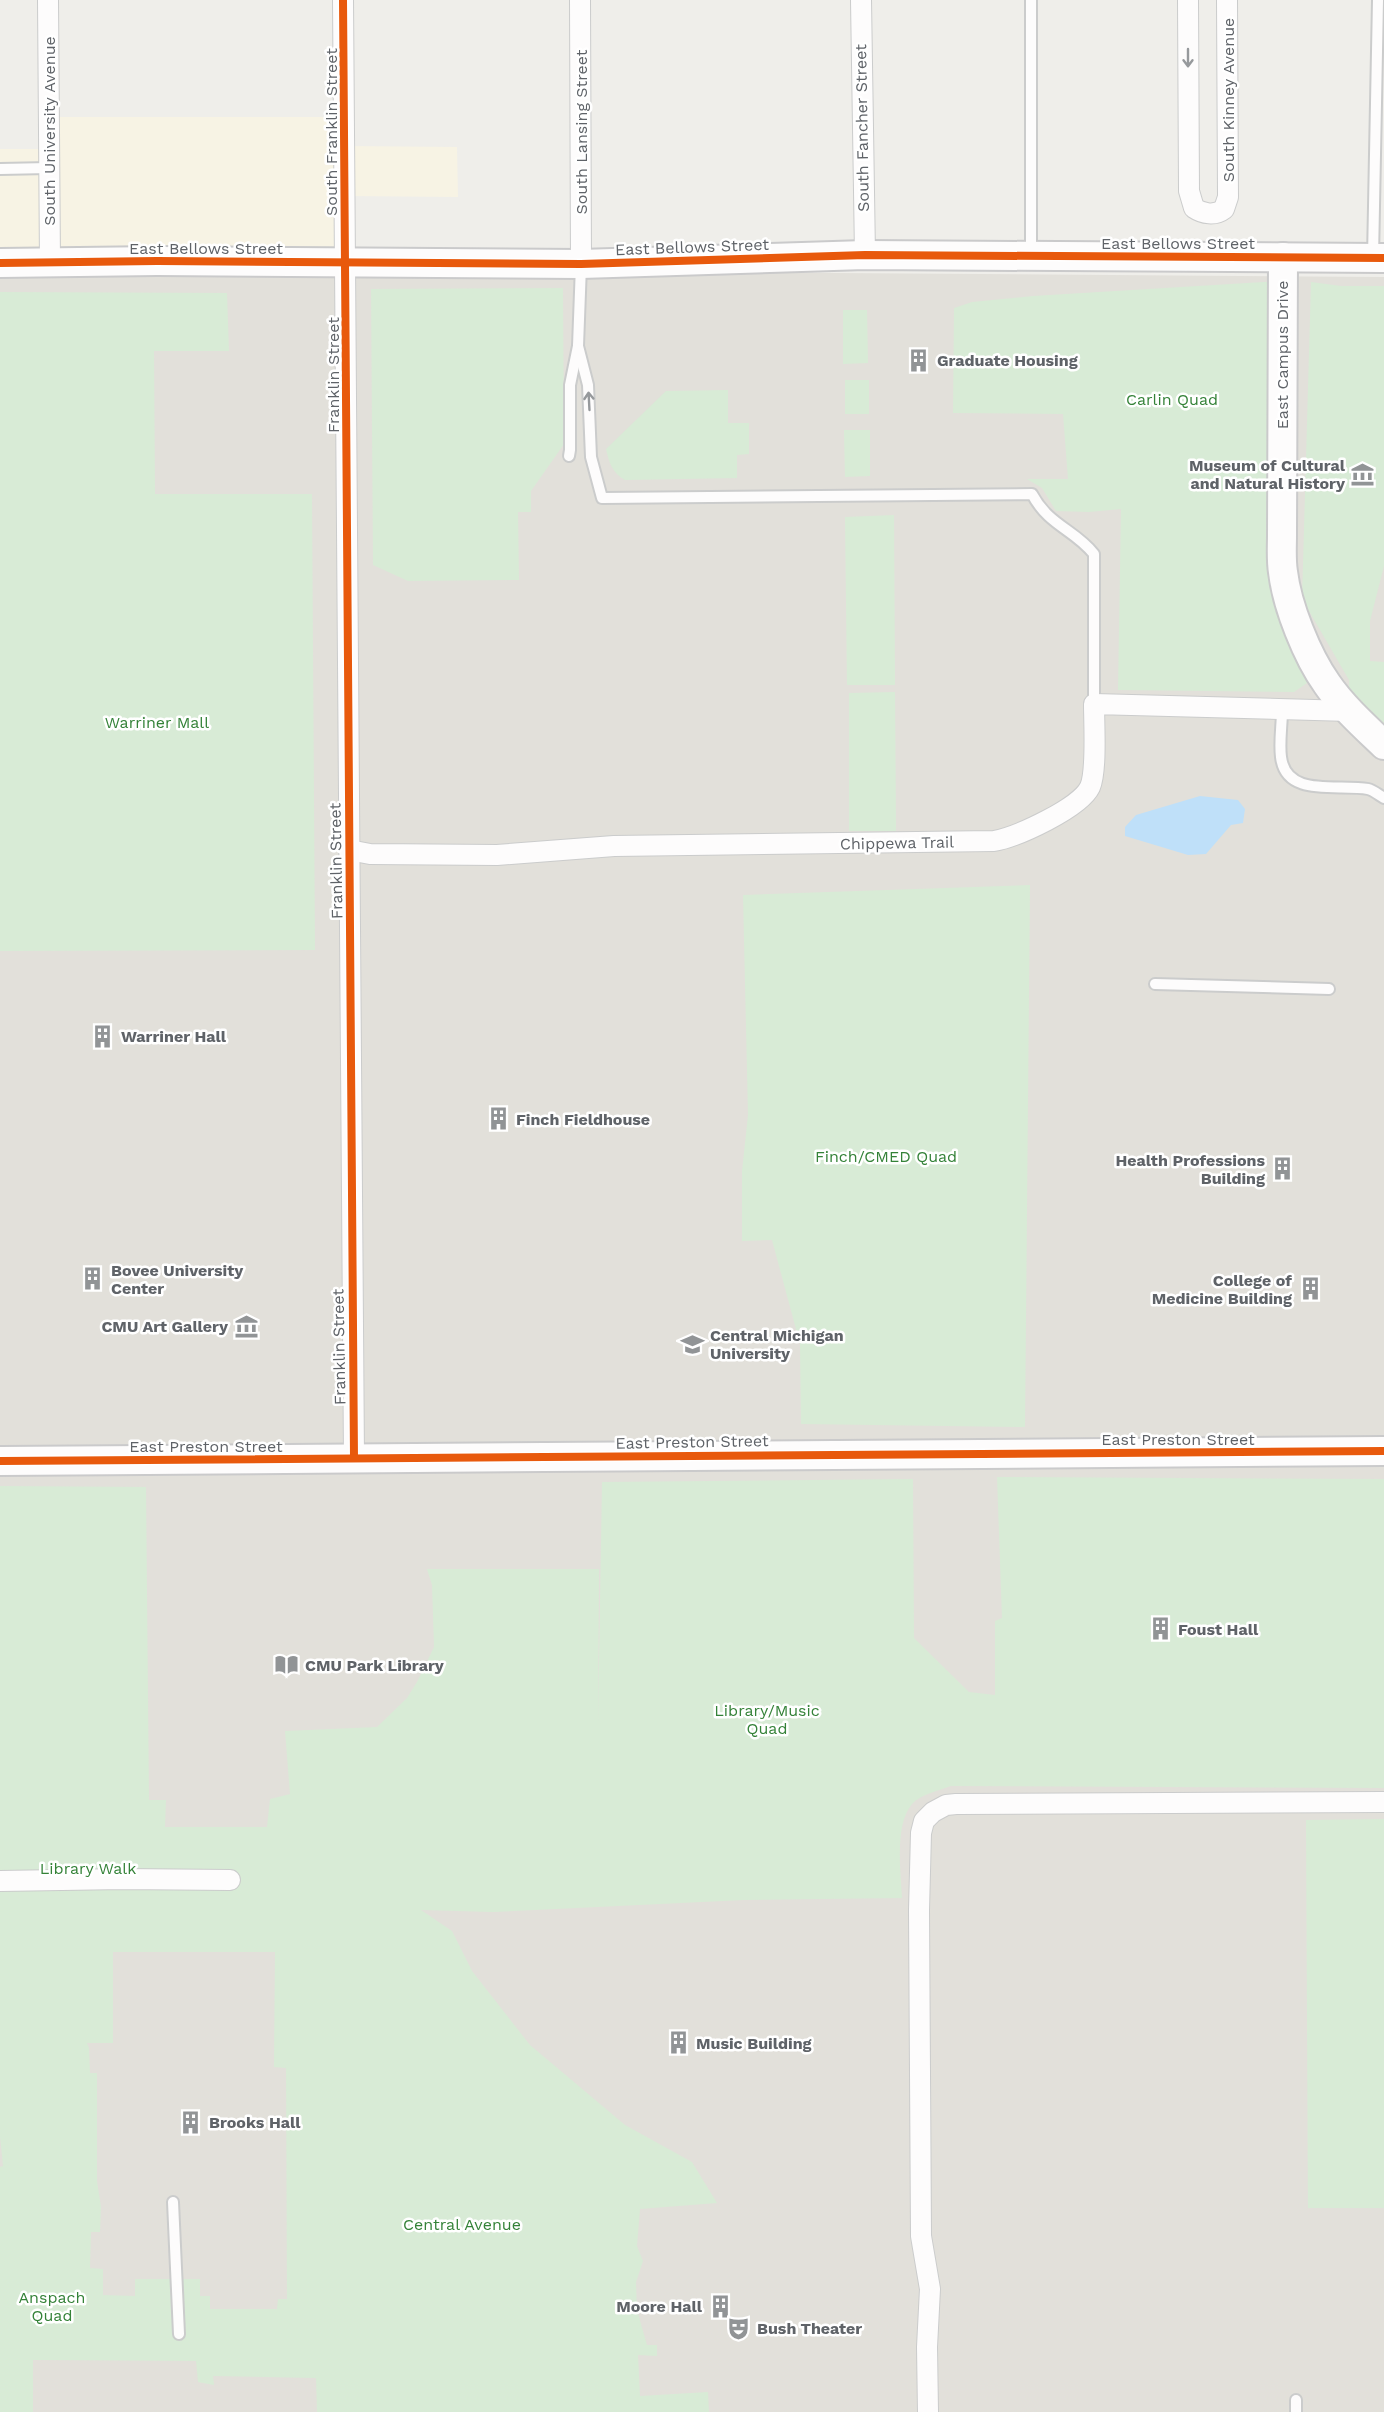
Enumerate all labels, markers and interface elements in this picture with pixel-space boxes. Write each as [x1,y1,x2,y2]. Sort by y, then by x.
street label: South Kinney Avenue [1219,18,1238,182]
street label: South University Avenue [40,36,59,226]
street label: South Fancher Street [851,44,873,212]
street label: South Franklin Street [322,48,341,216]
one-way arrow [1182,48,1194,68]
street label: South Lansing Street [572,49,591,215]
street label: East Bellows Street [1101,234,1255,253]
street label: East Bellows Street [615,235,770,259]
street label: East Bellows Street [129,239,283,258]
street label: East Campus Drive [1273,281,1292,429]
street label: Franklin Street [324,317,343,433]
building icon: Graduate Housing [906,347,932,373]
place label: Graduate Housing [937,351,1078,370]
park label: Carlin Quad [1126,390,1218,409]
one-way arrow [583,391,594,411]
place label: Museum of Cultural and Natural History [1189,456,1346,493]
museum icon: Museum of Cultural and Natural History [1350,461,1376,487]
park label: Warriner Mall [105,713,209,732]
street label: Franklin Street [325,802,347,919]
street label: Chippewa Trail [840,833,954,853]
building icon: Warriner Hall [90,1023,116,1049]
place label: Warriner Hall [121,1027,227,1046]
building icon: Finch Fieldhouse [485,1106,511,1132]
place label: Finch Fieldhouse [516,1110,650,1129]
park label: Finch/CMED Quad [815,1147,957,1166]
place label: Health Professions Building [1115,1151,1265,1188]
building icon: Health Professions Building [1270,1156,1296,1182]
place label: Bovee University Center [111,1261,244,1298]
building icon: Bovee University Center [80,1266,106,1292]
place label: College of Medicine Building [1152,1271,1292,1308]
building icon: College of Medicine Building [1297,1276,1323,1302]
street label: Franklin Street [328,1288,350,1405]
museum icon: CMU Art Gallery [233,1313,259,1339]
place label: CMU Art Gallery [101,1317,229,1336]
place label: Central Michigan University [710,1326,844,1363]
school or university icon: Central Michigan University [679,1331,705,1357]
street label: East Preston Street [1101,1430,1255,1449]
street label: East Preston Street [615,1431,769,1453]
street label: East Preston Street [129,1437,283,1456]
building icon: Foust Hall [1147,1616,1173,1642]
place label: Foust Hall [1178,1620,1259,1639]
library icon: CMU Park Library [274,1652,300,1678]
place label: CMU Park Library [305,1656,445,1675]
park label: Library/Music Quad [714,1701,820,1738]
park label: Library Walk [40,1859,136,1878]
building icon: Music Building [665,2030,691,2056]
place label: Music Building [696,2034,812,2053]
building icon: Brooks Hall [178,2109,204,2135]
place label: Brooks Hall [209,2113,301,2132]
park label: Central Avenue [403,2215,521,2234]
park label: Anspach Quad [19,2288,85,2325]
building icon: Moore Hall [707,2293,733,2319]
place label: Moore Hall [616,2297,703,2316]
theatre icon: Bush Theater [726,2315,752,2341]
place label: Bush Theater [757,2319,862,2338]

